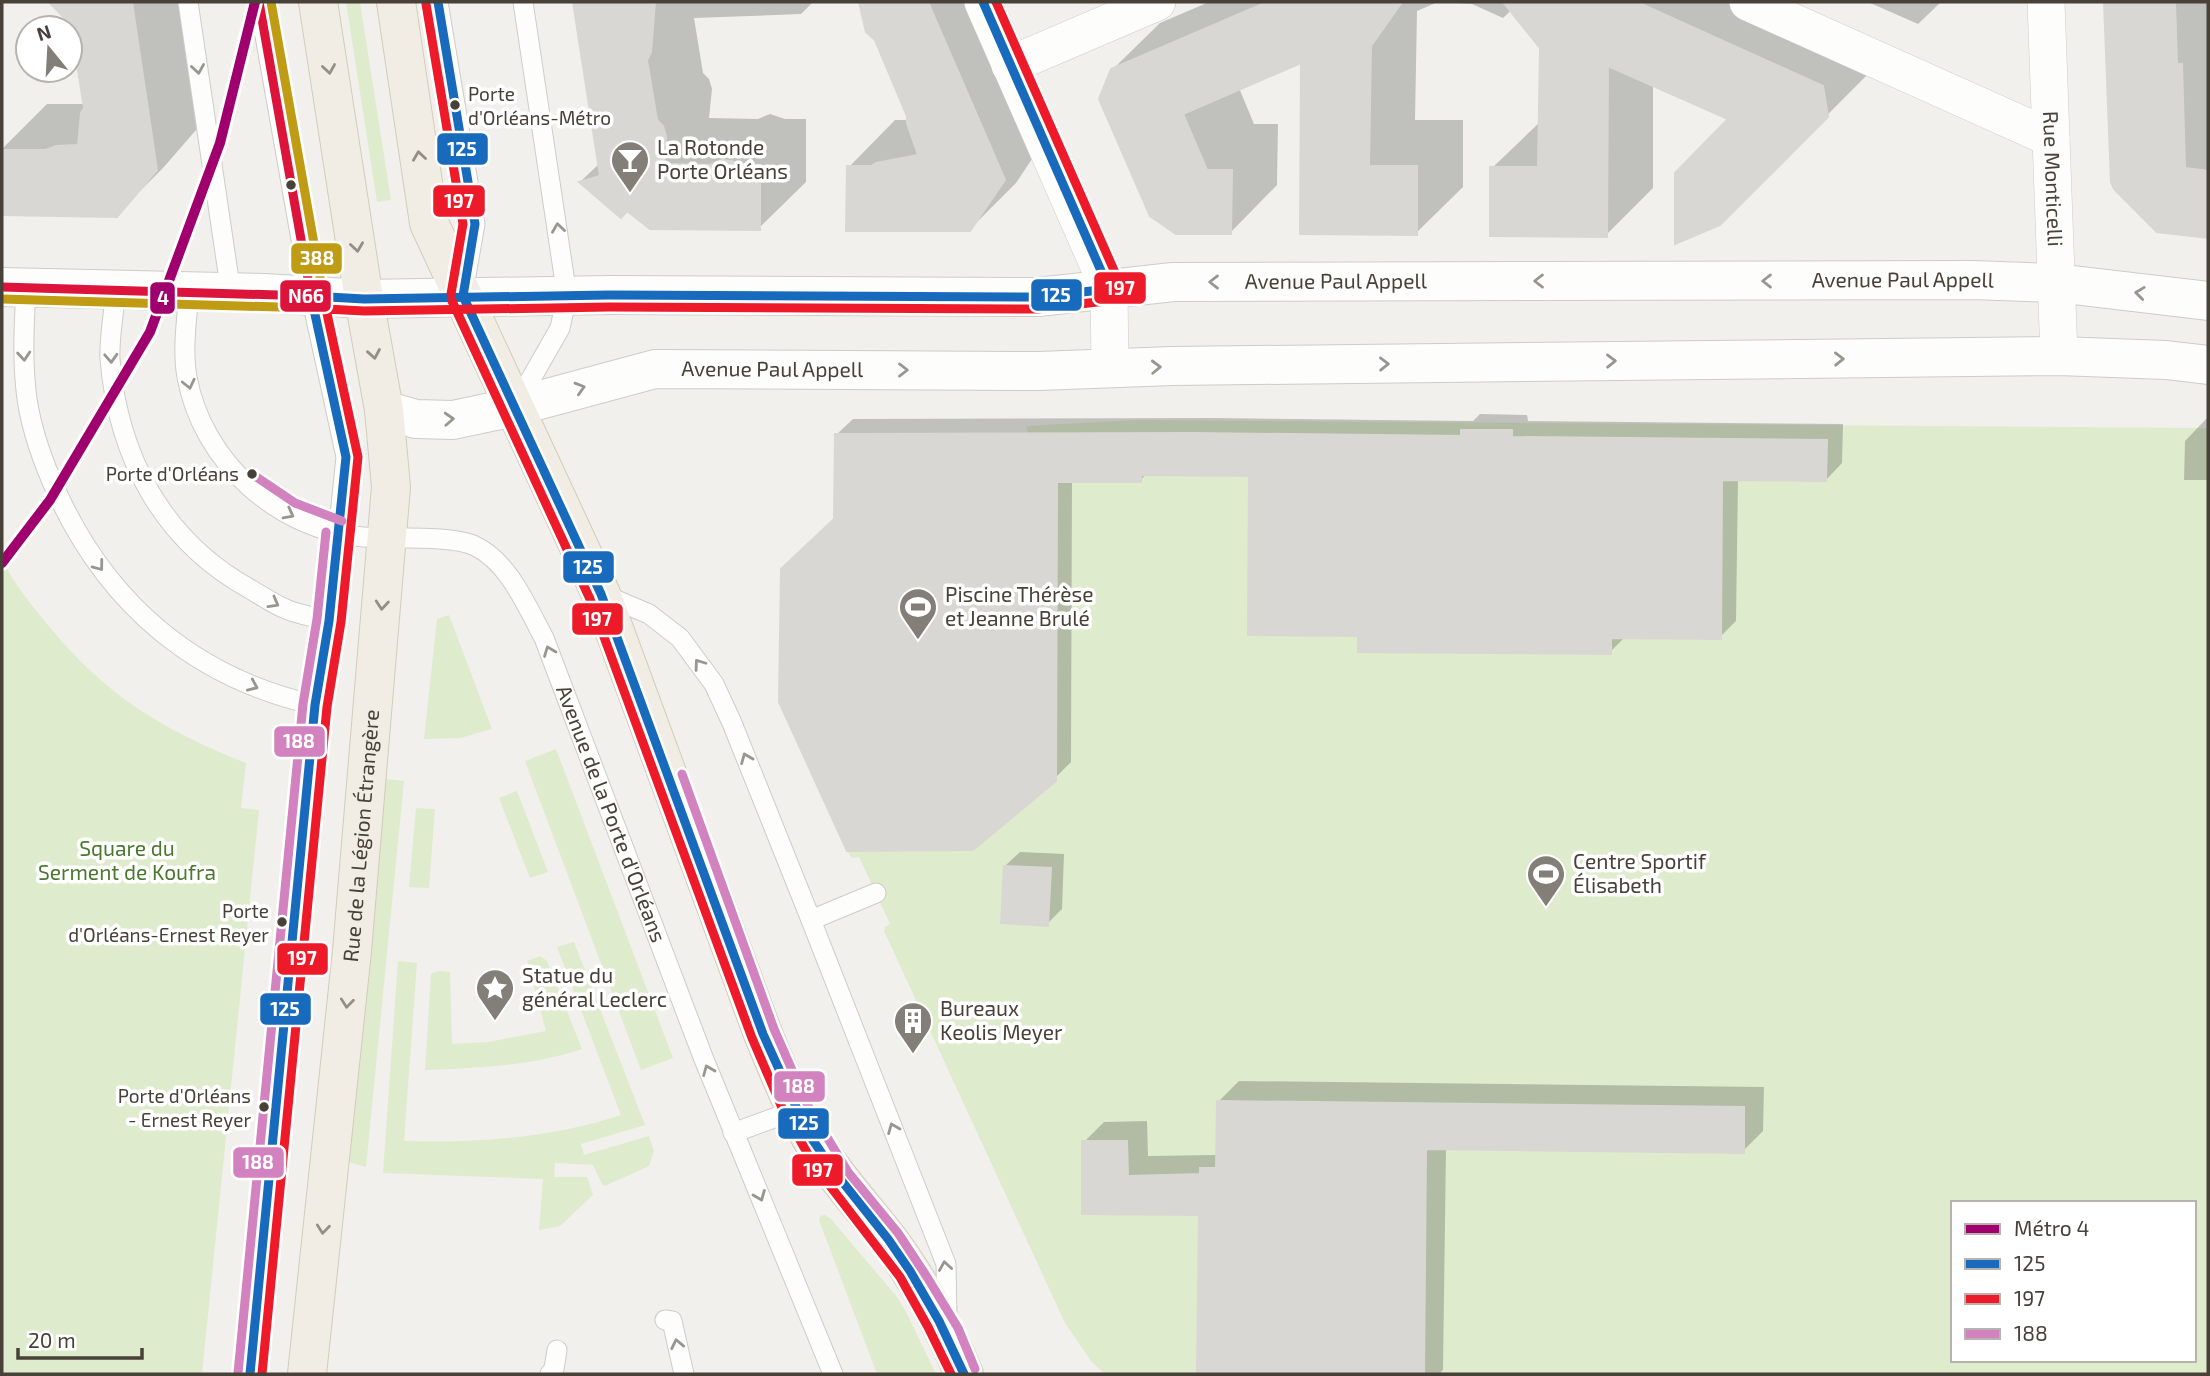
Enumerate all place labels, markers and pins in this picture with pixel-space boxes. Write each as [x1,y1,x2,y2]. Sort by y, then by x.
place label: Porte d'Orléans-Métro [468,82,611,129]
marker: Porte d'Orléans-Métro [448,98,462,112]
place label: La Rotonde Porte Orléans [657,134,788,183]
bar icon: La Rotonde Porte Orléans [609,139,651,194]
unlabelled marker [284,178,298,192]
place label: Porte d'Orléans [106,462,239,485]
marker: Porte d'Orléans [245,467,259,481]
place label: Piscine Thérèse et Jeanne Brulé [945,581,1093,630]
sports icon: Piscine Thérèse et Jeanne Brulé [897,586,939,641]
place label: Centre Sportif Élisabeth [1573,848,1707,897]
sports icon: Centre Sportif Élisabeth [1525,853,1567,908]
place label: Porte d'Orléans-Ernest Reyer [68,899,269,946]
marker: Porte d'Orléans-Ernest Reyer [275,915,289,929]
place label: Statue du général Leclerc [522,962,667,1011]
place icon: Statue du général Leclerc [474,967,516,1022]
place label: Bureaux Keolis Meyer [940,995,1063,1044]
building icon: Bureaux Keolis Meyer [892,1000,934,1055]
place label: Porte d'Orléans - Ernest Reyer [118,1084,251,1131]
marker: Porte d'Orléans - Ernest Reyer [257,1100,271,1114]

